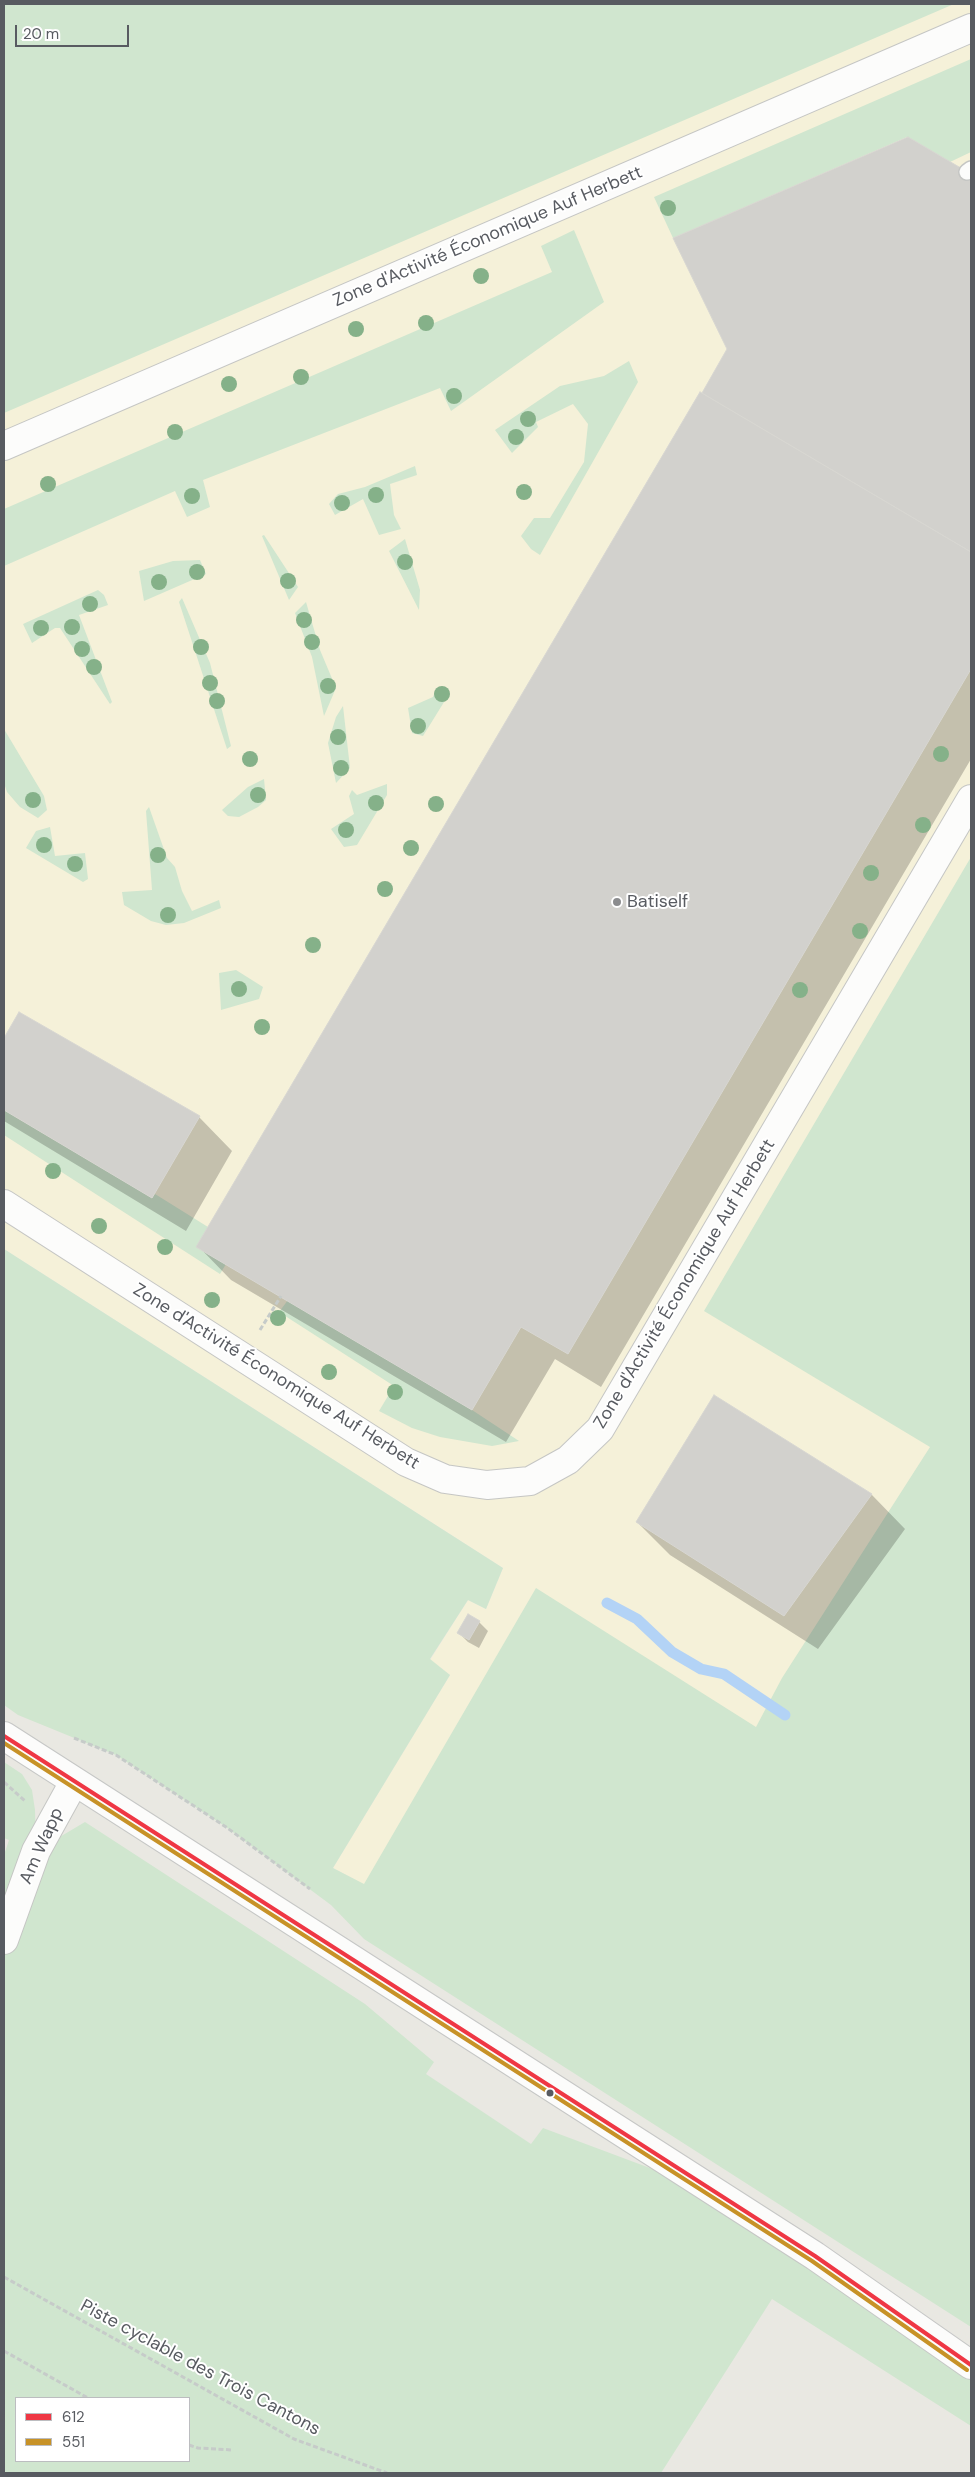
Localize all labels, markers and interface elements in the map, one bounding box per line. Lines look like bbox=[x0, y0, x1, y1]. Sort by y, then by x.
scale bar bbox=[18, 15, 131, 47]
text: 20 m bbox=[23, 24, 59, 44]
street label: Zone d'Activité Économique Auf Herbett bbox=[330, 162, 646, 312]
place label: Batiself bbox=[627, 891, 688, 913]
marker: Batiself bbox=[611, 896, 623, 908]
street label: Zone d'Activité Économique Auf Herbett bbox=[590, 1135, 780, 1433]
street label: Zone d'Activité Économique Auf Herbett bbox=[129, 1279, 423, 1475]
street label: Am Wapp bbox=[16, 1804, 68, 1888]
unlabelled marker bbox=[545, 2088, 555, 2098]
street label: Piste cyclable des Trois Cantons bbox=[76, 2295, 324, 2441]
legend bbox=[15, 2397, 190, 2462]
text: 612 bbox=[62, 2407, 85, 2427]
text: 551 bbox=[62, 2432, 85, 2452]

